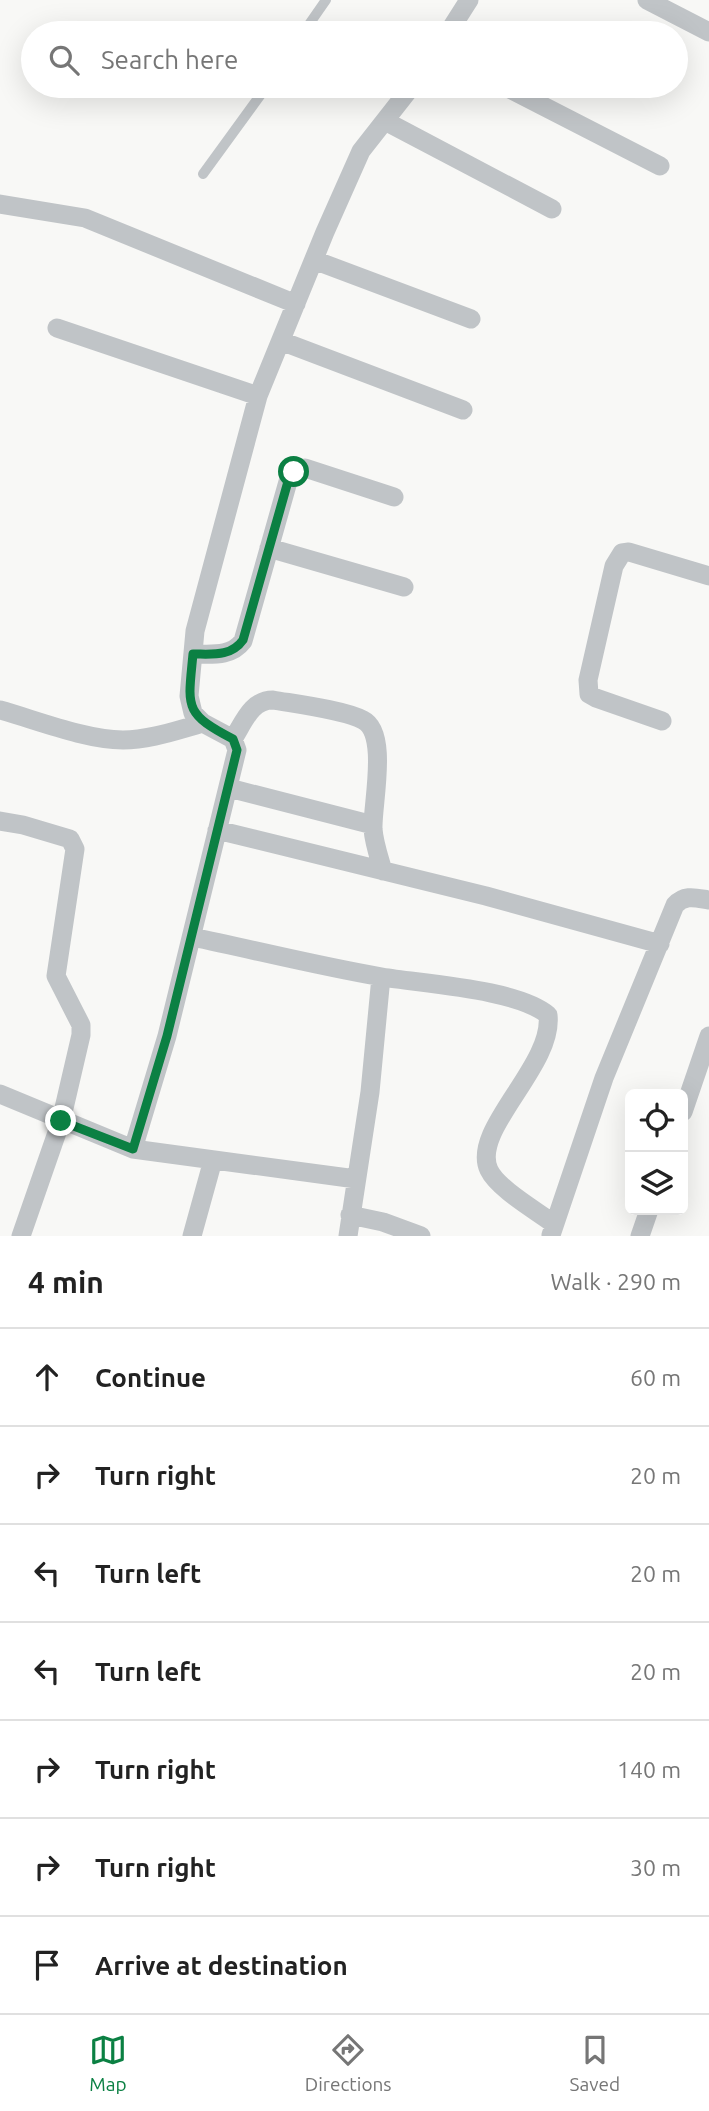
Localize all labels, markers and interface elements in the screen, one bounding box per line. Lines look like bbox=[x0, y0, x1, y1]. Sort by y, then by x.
search box bbox=[21, 21, 688, 98]
icon: search bbox=[45, 41, 83, 79]
text: Search here bbox=[101, 45, 238, 74]
route start bbox=[278, 456, 309, 487]
map controls bbox=[625, 1089, 688, 1215]
button: locate bbox=[625, 1089, 688, 1152]
route end bbox=[45, 1105, 76, 1136]
button: layers bbox=[625, 1152, 688, 1215]
text: 4 min bbox=[28, 1265, 104, 1299]
text: Walk · 290 m bbox=[550, 1269, 681, 1294]
icon: ahead bbox=[28, 1358, 66, 1396]
text: Continue bbox=[95, 1363, 206, 1392]
text: 60 m bbox=[630, 1365, 681, 1390]
icon: right bbox=[28, 1456, 66, 1494]
text: Turn right bbox=[95, 1461, 216, 1490]
text: 20 m bbox=[630, 1463, 681, 1488]
icon: left bbox=[28, 1554, 66, 1592]
text: Turn left bbox=[95, 1559, 201, 1588]
text: 20 m bbox=[630, 1561, 681, 1586]
icon: left bbox=[28, 1652, 66, 1690]
text: Turn left bbox=[95, 1657, 201, 1686]
text: 20 m bbox=[630, 1659, 681, 1684]
icon: right bbox=[28, 1750, 66, 1788]
text: Turn right bbox=[95, 1755, 216, 1784]
text: 140 m bbox=[617, 1757, 681, 1782]
icon: right bbox=[28, 1848, 66, 1886]
text: Turn right bbox=[95, 1853, 216, 1882]
text: 30 m bbox=[630, 1855, 681, 1880]
icon: arrive bbox=[28, 1946, 66, 1984]
text: Arrive at destination bbox=[95, 1951, 348, 1980]
tab: Map bbox=[89, 2031, 127, 2095]
tab: Directions bbox=[305, 2031, 392, 2095]
tab: Saved bbox=[569, 2031, 620, 2095]

